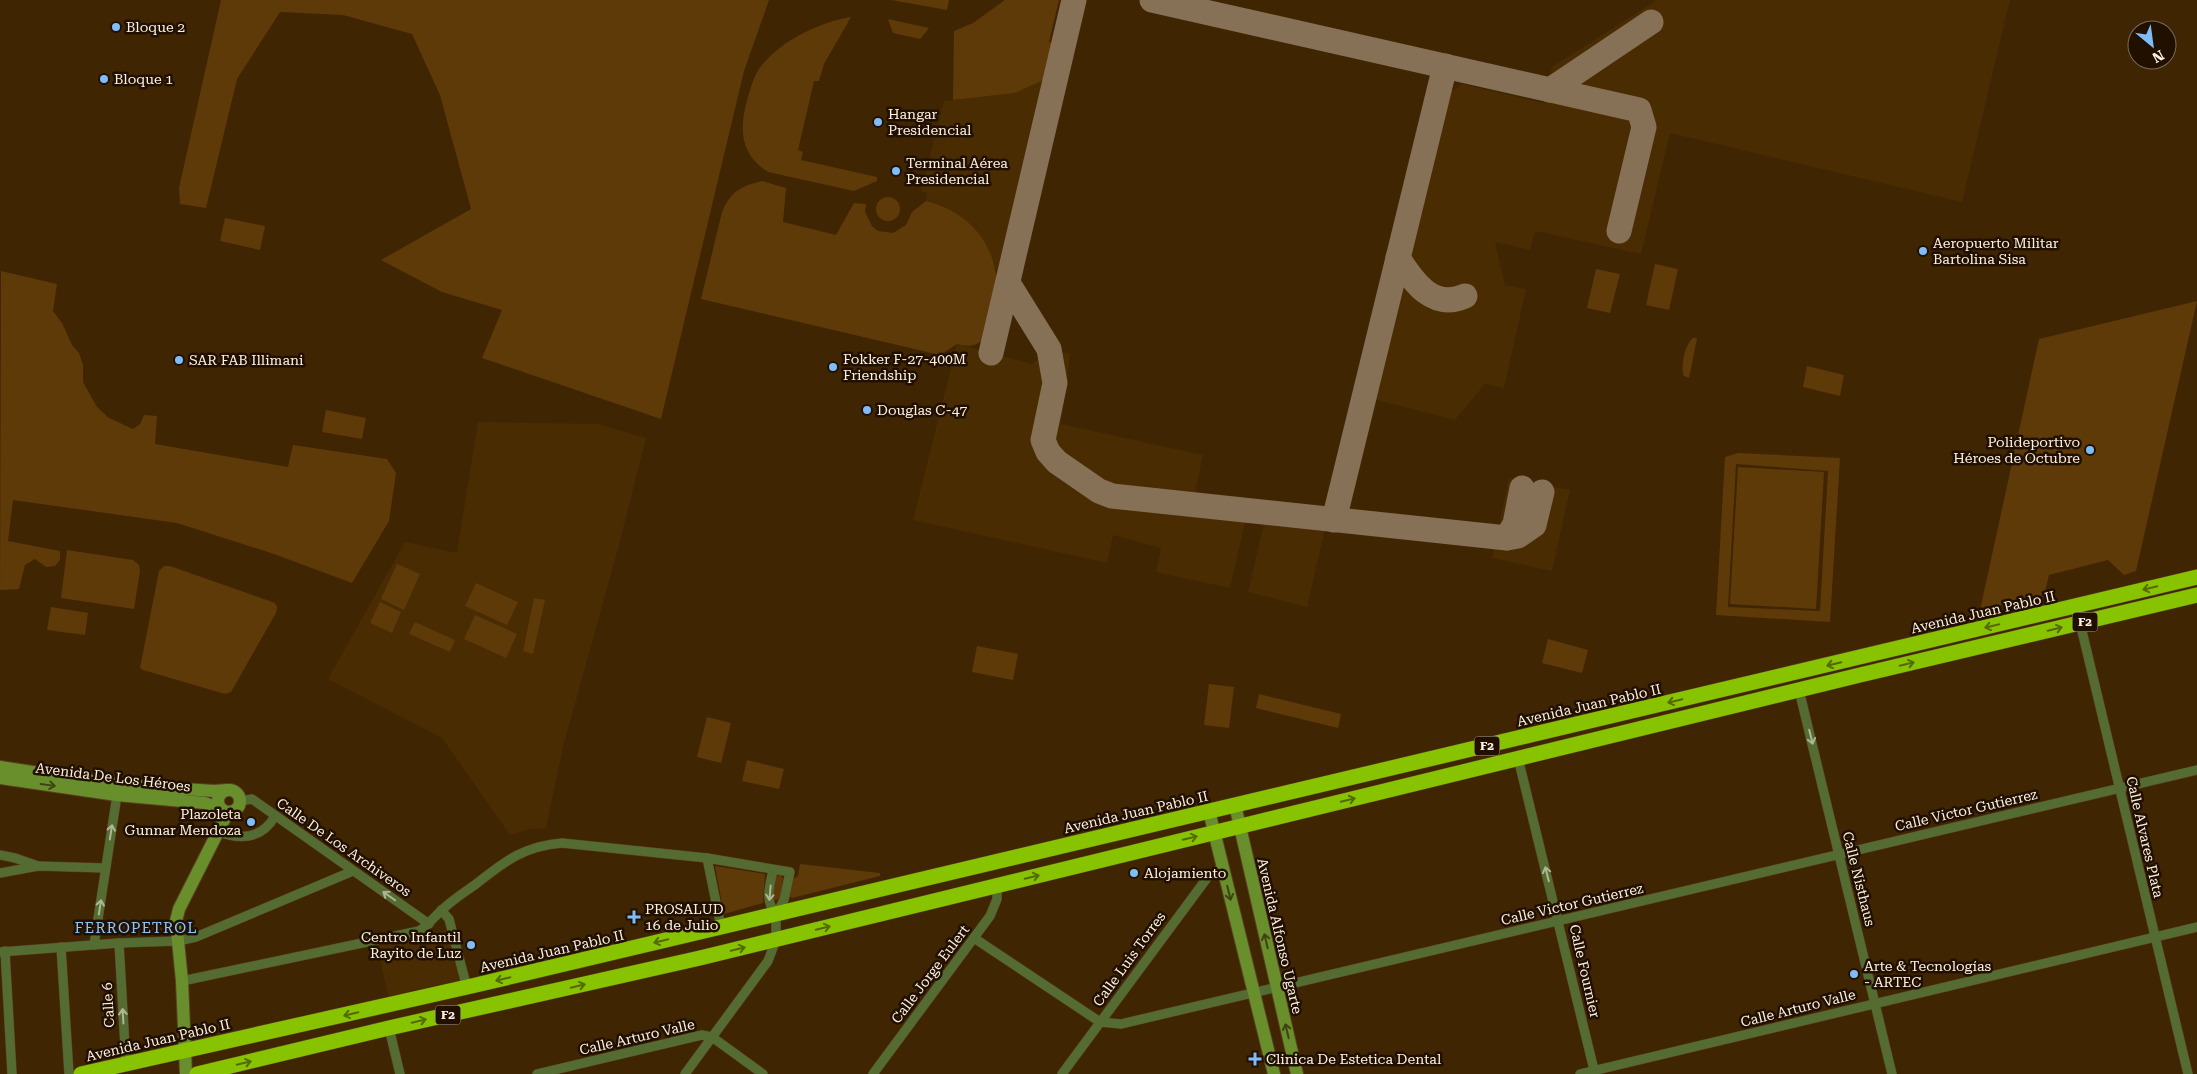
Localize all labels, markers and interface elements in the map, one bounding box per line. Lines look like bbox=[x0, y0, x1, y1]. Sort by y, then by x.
place label: Bloque 2 bbox=[126, 19, 185, 35]
north arrow bbox=[2127, 20, 2177, 70]
marker: Bloque 2 bbox=[110, 21, 122, 33]
text: N bbox=[2150, 47, 2167, 66]
place label: Bloque 1 bbox=[114, 71, 173, 87]
marker: Bloque 1 bbox=[98, 73, 110, 85]
place label: Hangar Presidencial bbox=[888, 106, 972, 138]
marker: Hangar Presidencial bbox=[872, 116, 884, 128]
place label: Terminal Aérea Presidencial bbox=[906, 155, 1008, 187]
marker: Terminal Aérea Presidencial bbox=[890, 165, 902, 177]
place label: Aeropuerto Militar Bartolina Sisa bbox=[1933, 235, 2059, 267]
marker: Aeropuerto Militar Bartolina Sisa bbox=[1917, 245, 1929, 257]
place label: Fokker F-27-400M Friendship bbox=[843, 351, 966, 383]
place label: SAR FAB Illimani bbox=[189, 352, 304, 368]
marker: SAR FAB Illimani bbox=[173, 354, 185, 366]
marker: Fokker F-27-400M Friendship bbox=[827, 361, 839, 373]
place label: Douglas C-47 bbox=[877, 402, 967, 418]
marker: Douglas C-47 bbox=[861, 404, 873, 416]
place label: Polideportivo Héroes de Octubre bbox=[1953, 434, 2080, 466]
marker: Polideportivo Héroes de Octubre bbox=[2084, 444, 2096, 456]
one-way arrow bbox=[2142, 584, 2158, 593]
street label: Avenida Juan Pablo II bbox=[1909, 588, 2057, 636]
road number: F2 bbox=[2072, 612, 2098, 632]
one-way arrow bbox=[1984, 622, 2000, 631]
one-way arrow bbox=[2047, 624, 2063, 633]
one-way arrow bbox=[1899, 659, 1915, 668]
one-way arrow bbox=[1826, 660, 1842, 669]
street label: Avenida Juan Pablo II bbox=[1515, 681, 1663, 729]
one-way arrow bbox=[1668, 697, 1684, 706]
one-way arrow bbox=[1807, 729, 1816, 745]
road number: F2 bbox=[1474, 736, 1500, 756]
street label: Avenida De Los Héroes bbox=[35, 760, 192, 794]
street label: Calle Alvares Plata bbox=[2123, 775, 2167, 900]
one-way arrow bbox=[40, 781, 56, 791]
street label: Calle Victor Gutierrez bbox=[1893, 786, 2039, 834]
street label: Avenida Juan Pablo II bbox=[1062, 788, 1210, 836]
street label: Calle De Los Archiveros bbox=[274, 794, 415, 900]
one-way arrow bbox=[1339, 795, 1355, 804]
place label: Plazoleta Gunnar Mendoza bbox=[124, 806, 241, 838]
marker: Plazoleta Gunnar Mendoza bbox=[245, 816, 257, 828]
one-way arrow bbox=[106, 824, 116, 840]
street label: Calle Nisthaus bbox=[1839, 830, 1879, 928]
one-way arrow bbox=[1181, 833, 1197, 842]
street label: Avenida Alfonso Ugarte bbox=[1254, 857, 1306, 1016]
place label: Alojamiento bbox=[1144, 865, 1226, 881]
marker: Alojamiento bbox=[1128, 867, 1140, 879]
one-way arrow bbox=[1542, 867, 1551, 883]
one-way arrow bbox=[1024, 872, 1040, 881]
street label: Calle Victor Gutierrez bbox=[1499, 880, 1645, 928]
one-way arrow bbox=[1225, 884, 1234, 900]
one-way arrow bbox=[765, 885, 774, 901]
one-way arrow bbox=[383, 891, 397, 901]
one-way arrow bbox=[95, 899, 105, 915]
place label: PROSALUD 16 de Julio bbox=[645, 901, 724, 933]
street label: Calle Luis Torres bbox=[1089, 909, 1169, 1009]
marker: PROSALUD 16 de Julio bbox=[627, 910, 641, 924]
district label: FERROPETROL bbox=[75, 919, 197, 937]
street label: Calle Jorge Eulert bbox=[888, 922, 972, 1026]
one-way arrow bbox=[815, 923, 831, 932]
street label: Calle Fournier bbox=[1566, 923, 1604, 1019]
street label: Avenida Juan Pablo II bbox=[478, 927, 626, 975]
place label: Centro Infantil Rayito de Luz bbox=[361, 929, 462, 961]
one-way arrow bbox=[1261, 933, 1270, 949]
one-way arrow bbox=[653, 937, 669, 946]
marker: Centro Infantil Rayito de Luz bbox=[465, 939, 477, 951]
one-way arrow bbox=[729, 944, 745, 953]
place label: Arte & Tecnologías - ARTEC bbox=[1864, 958, 1992, 990]
marker: Arte & Tecnologías - ARTEC bbox=[1848, 968, 1860, 980]
one-way arrow bbox=[495, 975, 511, 984]
one-way arrow bbox=[570, 981, 586, 990]
street label: Calle 6 bbox=[99, 982, 117, 1028]
street label: Calle Arturo Valle bbox=[1739, 986, 1857, 1030]
road number: F2 bbox=[436, 1006, 460, 1024]
one-way arrow bbox=[118, 1008, 127, 1024]
one-way arrow bbox=[343, 1010, 359, 1019]
street label: Avenida Juan Pablo II bbox=[84, 1016, 232, 1064]
one-way arrow bbox=[411, 1016, 427, 1025]
street label: Calle Arturo Valle bbox=[578, 1016, 696, 1058]
one-way arrow bbox=[1282, 1024, 1291, 1040]
place label: Clinica De Estetica Dental bbox=[1266, 1051, 1442, 1067]
marker: Clinica De Estetica Dental bbox=[1248, 1052, 1262, 1066]
one-way arrow bbox=[236, 1058, 252, 1067]

